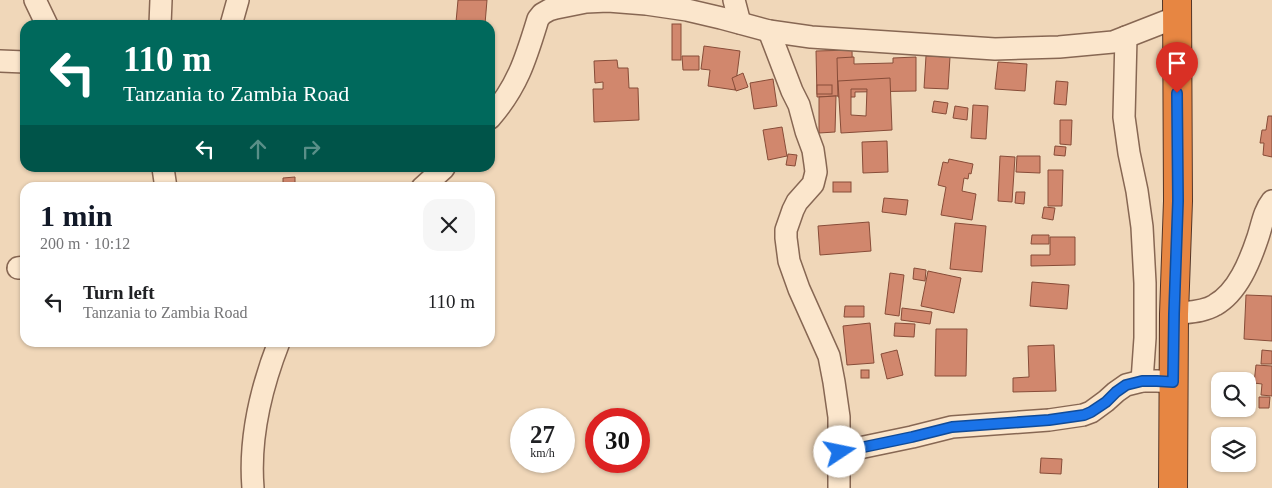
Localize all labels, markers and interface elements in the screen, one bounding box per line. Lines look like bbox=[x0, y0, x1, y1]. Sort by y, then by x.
icon: left bbox=[40, 40, 105, 105]
text: 110 m bbox=[123, 40, 211, 79]
pin bbox=[1156, 42, 1198, 93]
icon: arrive bbox=[1163, 49, 1191, 77]
text: Tanzania to Zambia Road bbox=[123, 81, 349, 106]
icon: left bbox=[191, 135, 219, 163]
icon: ahead bbox=[244, 135, 272, 163]
icon: right bbox=[297, 135, 325, 163]
text: 1 min bbox=[40, 199, 113, 232]
button: close bbox=[423, 199, 475, 251]
text: 200 m · 10:12 bbox=[40, 235, 130, 252]
text: Turn left bbox=[83, 282, 155, 303]
icon: left bbox=[40, 288, 68, 316]
text: 110 m bbox=[428, 291, 475, 312]
text: Tanzania to Zambia Road bbox=[83, 304, 248, 321]
map controls bbox=[1211, 372, 1256, 472]
button: search bbox=[1211, 372, 1256, 417]
speed limit sign: 30 bbox=[585, 408, 650, 473]
text: 27 bbox=[530, 421, 555, 448]
position arrow bbox=[813, 425, 865, 477]
button: layers bbox=[1211, 427, 1256, 472]
text: km/h bbox=[530, 446, 555, 460]

